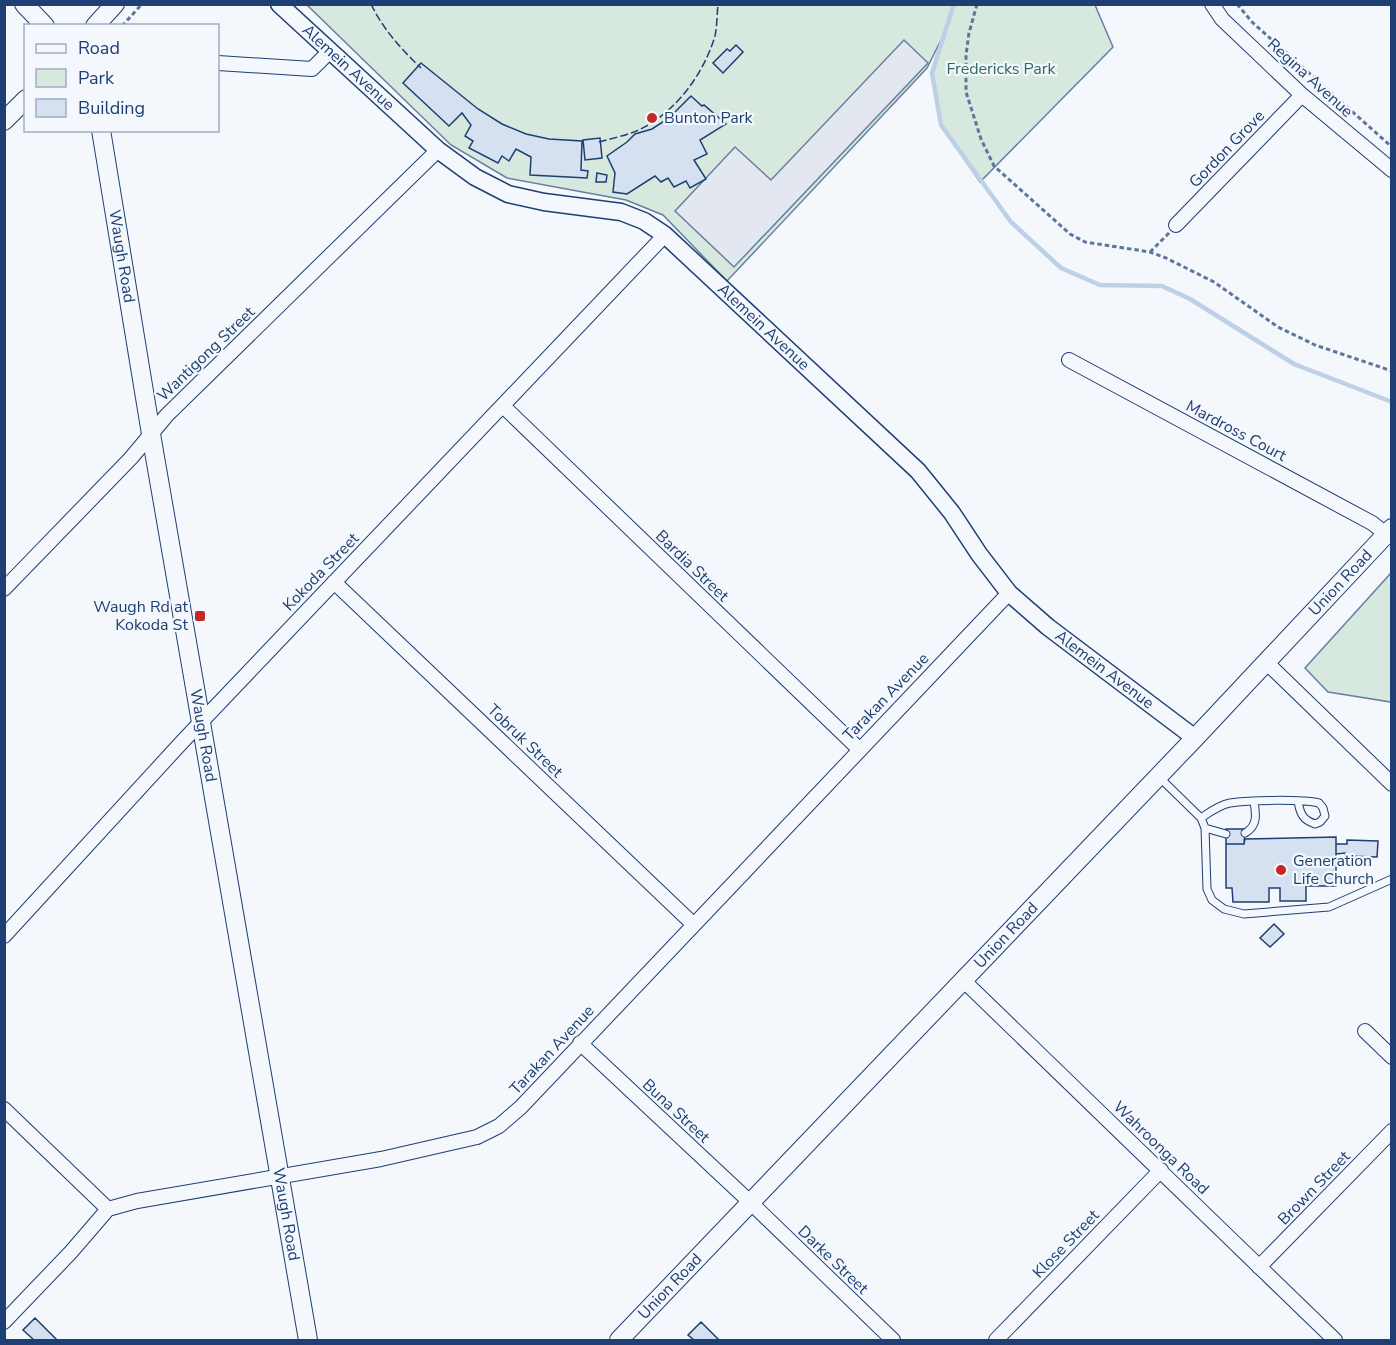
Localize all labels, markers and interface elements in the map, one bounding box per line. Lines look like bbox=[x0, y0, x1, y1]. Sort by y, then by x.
street label: Alemein Avenue bbox=[297, 19, 399, 116]
legend bbox=[24, 24, 219, 132]
street label: Regina Avenue bbox=[1262, 34, 1358, 122]
text: Road bbox=[78, 36, 120, 60]
park label: Fredericks Park bbox=[946, 58, 1057, 80]
text: Park bbox=[78, 66, 115, 90]
text: Building bbox=[78, 96, 145, 120]
street label: Gordon Grove bbox=[1184, 105, 1270, 193]
place label: Bunton Park bbox=[664, 107, 753, 129]
marker: Bunton Park bbox=[645, 111, 659, 125]
street label: Waugh Road bbox=[103, 208, 140, 304]
street label: Alemein Avenue bbox=[713, 278, 814, 375]
street label: Wantigong Street bbox=[152, 301, 260, 406]
street label: Mardross Court bbox=[1182, 395, 1291, 467]
street label: Bardia Street bbox=[650, 525, 734, 607]
street label: Kokoda Street bbox=[278, 528, 364, 616]
street label: Union Road bbox=[1304, 545, 1377, 621]
place label: Waugh Rd at Kokoda St bbox=[93, 596, 188, 636]
marker: Waugh Rd at Kokoda St bbox=[193, 609, 207, 623]
street label: Alemein Avenue bbox=[1051, 625, 1158, 714]
street label: Tarakan Avenue bbox=[838, 648, 934, 746]
street label: Waugh Road bbox=[184, 687, 222, 784]
street label: Tobruk Street bbox=[482, 699, 568, 783]
place label: Generation Life Church bbox=[1293, 850, 1374, 890]
marker: Generation Life Church bbox=[1274, 863, 1288, 877]
street label: Union Road bbox=[969, 897, 1043, 973]
street label: Tarakan Avenue bbox=[505, 1000, 599, 1100]
street label: Buna Street bbox=[637, 1074, 715, 1148]
street label: Wahroonga Road bbox=[1108, 1096, 1214, 1200]
street label: Brown Street bbox=[1273, 1146, 1355, 1230]
street label: Waugh Road bbox=[267, 1166, 305, 1262]
street label: Klose Street bbox=[1028, 1205, 1105, 1283]
street label: Darke Street bbox=[793, 1221, 873, 1300]
street label: Union Road bbox=[633, 1249, 707, 1324]

